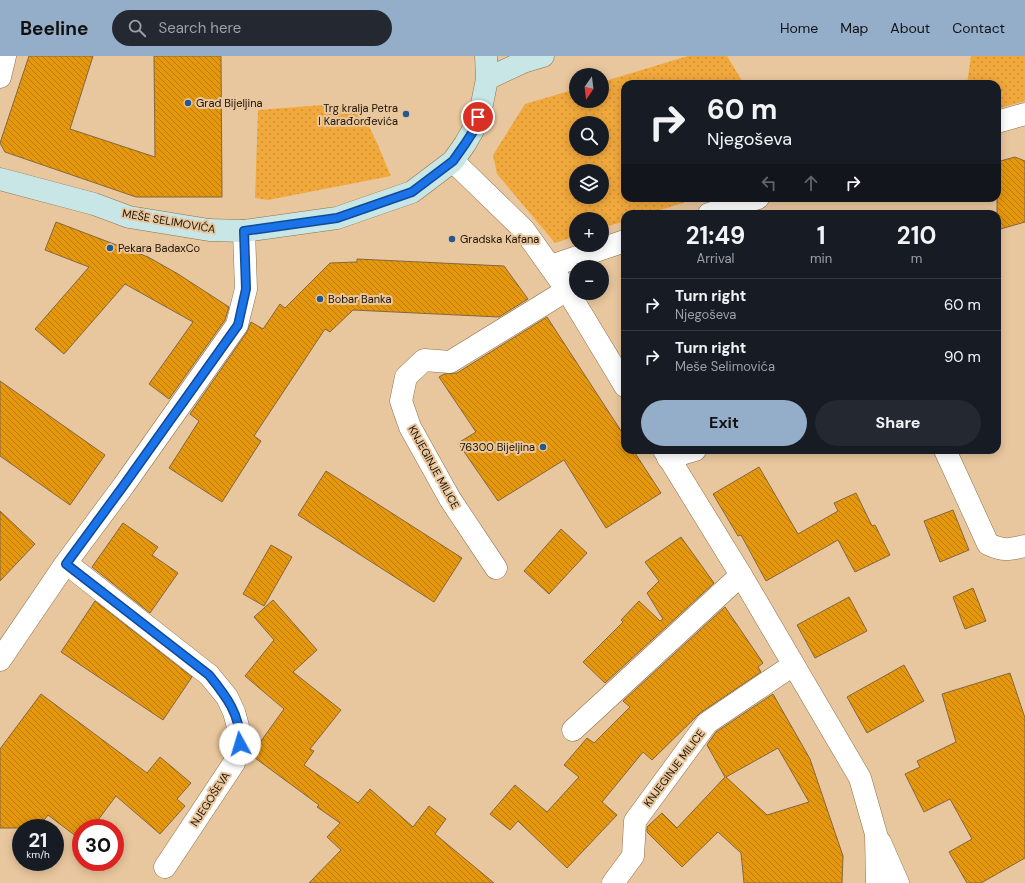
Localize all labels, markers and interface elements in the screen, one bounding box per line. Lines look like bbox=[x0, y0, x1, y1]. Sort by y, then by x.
search box bbox=[112, 10, 392, 46]
text: Beeline bbox=[20, 16, 88, 41]
icon: search bbox=[126, 17, 148, 39]
text: Search here bbox=[158, 18, 241, 38]
text: Home bbox=[780, 19, 818, 37]
text: Map bbox=[840, 19, 868, 37]
text: About bbox=[890, 19, 930, 37]
text: Contact bbox=[952, 19, 1005, 37]
north arrow bbox=[569, 68, 609, 108]
map controls bbox=[569, 68, 609, 300]
text: 60 m bbox=[707, 91, 777, 128]
place label: Grad Bijeljina bbox=[196, 96, 262, 110]
icon: right bbox=[641, 96, 693, 148]
marker: Grad Bijeljina bbox=[183, 98, 193, 108]
pin bbox=[461, 100, 495, 134]
place label: Trg kralja Petra I Karađorđevića bbox=[318, 101, 398, 128]
icon: arrive bbox=[467, 106, 489, 128]
marker: Trg kralja Petra I Karađorđevića bbox=[401, 109, 411, 119]
button: search bbox=[569, 116, 609, 156]
text: Njegoševa bbox=[707, 127, 792, 151]
button: layers bbox=[569, 164, 609, 204]
icon: left bbox=[758, 172, 780, 194]
icon: ahead bbox=[800, 172, 822, 194]
icon: right bbox=[842, 172, 864, 194]
street label: MEŠE SELIMOVIĆA bbox=[121, 206, 217, 236]
button: + bbox=[569, 212, 609, 252]
text: 21:49 bbox=[686, 220, 745, 251]
text: 1 bbox=[817, 220, 825, 251]
text: 210 bbox=[897, 220, 936, 251]
place label: Gradska Kafana bbox=[460, 232, 539, 246]
marker: Gradska Kafana bbox=[447, 234, 457, 244]
place label: Pekara BadaxCo bbox=[118, 241, 200, 255]
marker: Pekara BadaxCo bbox=[105, 243, 115, 253]
text: Arrival bbox=[697, 250, 734, 267]
text: min bbox=[810, 250, 832, 267]
text: m bbox=[911, 250, 922, 267]
button: − bbox=[569, 260, 609, 300]
text: Turn right bbox=[675, 286, 746, 306]
place label: Bobar Banka bbox=[328, 292, 391, 306]
marker: Bobar Banka bbox=[315, 294, 325, 304]
icon: right bbox=[641, 294, 663, 316]
text: 60 m bbox=[944, 295, 981, 315]
text: Njegoševa bbox=[675, 306, 736, 323]
text: Turn right bbox=[675, 338, 746, 358]
icon: right bbox=[641, 346, 663, 368]
text: 90 m bbox=[944, 347, 981, 367]
text: Meše Selimovića bbox=[675, 358, 775, 375]
button: Exit bbox=[641, 400, 807, 446]
button: Share bbox=[815, 400, 981, 446]
street label: KNJEGINJE MILICE bbox=[405, 423, 463, 511]
place label: 76300 Bijeljina bbox=[460, 440, 535, 454]
marker: 76300 Bijeljina bbox=[538, 442, 548, 452]
position arrow bbox=[219, 723, 261, 765]
street label: KNJEGINJE MILICE bbox=[640, 727, 708, 809]
street label: NJEGOŠEVA bbox=[187, 769, 233, 829]
speed limit sign: 30 bbox=[72, 819, 124, 871]
text: 21 bbox=[29, 827, 47, 853]
text: km/h bbox=[26, 848, 50, 861]

